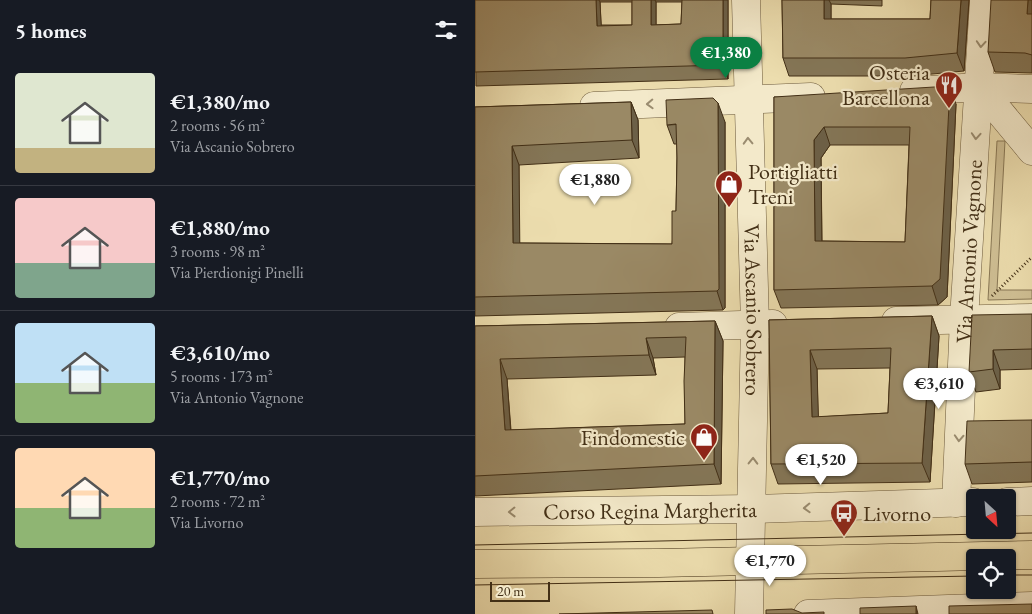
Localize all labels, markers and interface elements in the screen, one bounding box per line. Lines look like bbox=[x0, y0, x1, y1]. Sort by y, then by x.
icon: filters bbox=[432, 16, 460, 44]
text: 5 homes bbox=[15, 17, 87, 44]
pin: €1,380 bbox=[685, 36, 767, 79]
one-way arrow bbox=[976, 40, 987, 48]
text: €1,380 bbox=[701, 42, 751, 63]
place label: Osteria Barcellona bbox=[842, 58, 930, 112]
restaurant icon: Osteria Barcellona bbox=[934, 70, 964, 109]
text: €1,380/mo bbox=[170, 88, 270, 115]
icon: home bbox=[55, 93, 115, 153]
one-way arrow bbox=[646, 98, 654, 109]
text: 2 rooms · 56 m² bbox=[170, 115, 265, 136]
one-way arrow bbox=[970, 132, 981, 140]
text: Via Ascanio Sobrero bbox=[170, 136, 295, 157]
one-way arrow bbox=[743, 136, 754, 144]
place label: Portigliatti Treni bbox=[748, 157, 838, 211]
street label: Via Antonio Vagnone bbox=[948, 158, 988, 344]
pin: €1,880 bbox=[554, 164, 636, 206]
text: €1,880 bbox=[570, 169, 620, 190]
shop icon: Portigliatti Treni bbox=[714, 169, 744, 208]
text: €1,880/mo bbox=[170, 214, 270, 241]
icon: home bbox=[55, 218, 115, 278]
street label: Via Ascanio Sobrero bbox=[738, 224, 770, 396]
text: 3 rooms · 98 m² bbox=[170, 241, 265, 262]
text: Via Pierdionigi Pinelli bbox=[170, 262, 304, 283]
text: €3,610/mo bbox=[170, 339, 270, 366]
icon: home bbox=[55, 343, 115, 403]
text: 5 rooms · 173 m² bbox=[170, 366, 273, 387]
pin: €3,610 bbox=[898, 368, 980, 410]
text: €3,610 bbox=[914, 373, 964, 394]
text: Via Antonio Vagnone bbox=[170, 387, 303, 408]
shop icon: Findomestic bbox=[689, 422, 719, 461]
place label: Findomestic bbox=[581, 423, 685, 452]
one-way arrow bbox=[954, 434, 965, 442]
pin: €1,520 bbox=[780, 444, 862, 486]
text: €1,520 bbox=[796, 449, 846, 470]
one-way arrow bbox=[748, 456, 758, 464]
text: €1,770/mo bbox=[170, 464, 270, 491]
icon: home bbox=[55, 468, 115, 528]
north arrow bbox=[966, 489, 1016, 539]
map controls bbox=[966, 489, 1016, 599]
text: 2 rooms · 72 m² bbox=[170, 491, 265, 512]
street label: Corso Regina Margherita bbox=[543, 494, 757, 526]
bus stop icon: Livorno bbox=[829, 498, 859, 537]
place label: Livorno bbox=[863, 499, 931, 528]
one-way arrow bbox=[802, 502, 810, 513]
one-way arrow bbox=[507, 507, 515, 517]
text: Via Livorno bbox=[170, 512, 243, 533]
pin: €1,770 bbox=[729, 544, 811, 587]
button: locate bbox=[966, 549, 1016, 599]
text: €1,770 bbox=[745, 550, 795, 571]
scale bar bbox=[490, 579, 550, 602]
text: 20 m bbox=[497, 582, 524, 600]

